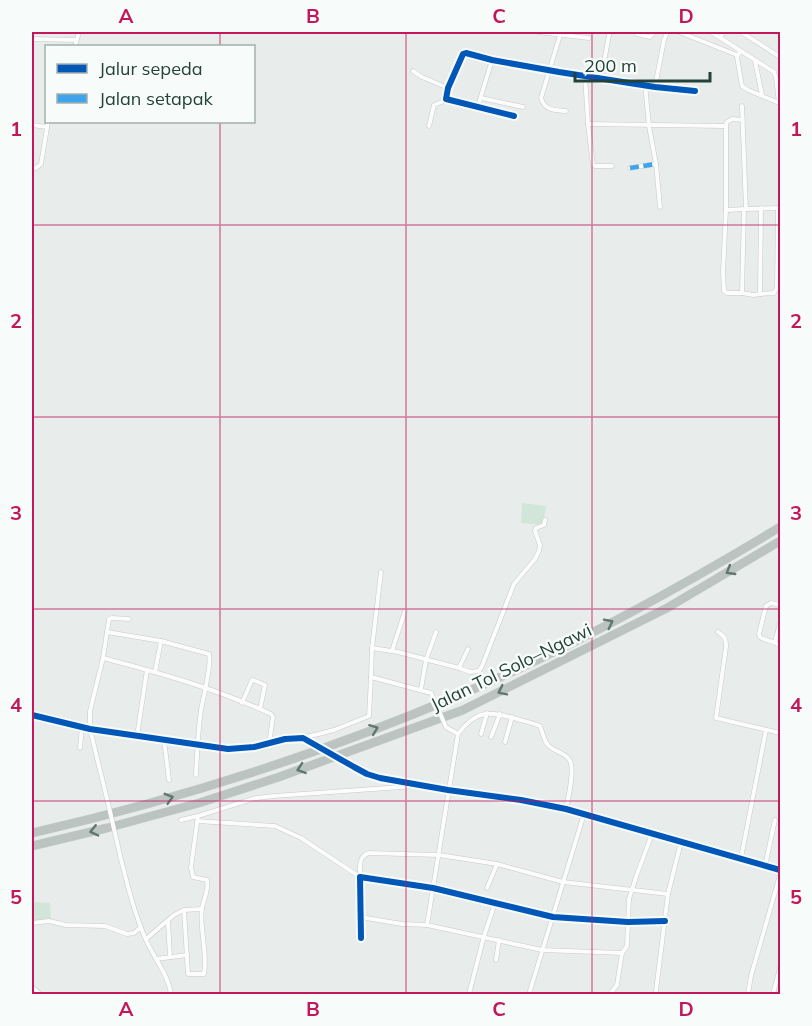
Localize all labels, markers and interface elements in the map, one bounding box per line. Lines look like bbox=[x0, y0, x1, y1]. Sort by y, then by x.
text: A bbox=[119, 3, 134, 28]
text: B bbox=[306, 3, 320, 28]
text: C bbox=[492, 3, 506, 28]
text: D bbox=[678, 3, 694, 28]
legend bbox=[45, 45, 255, 123]
scale bar bbox=[575, 45, 710, 83]
text: 200 m bbox=[584, 54, 637, 77]
text: Jalur sepeda bbox=[99, 57, 203, 80]
text: Jalan setapak bbox=[99, 87, 213, 110]
text: 1 bbox=[10, 116, 22, 141]
text: 1 bbox=[790, 116, 802, 141]
text: 2 bbox=[10, 308, 22, 333]
text: 2 bbox=[790, 308, 802, 333]
text: 3 bbox=[10, 500, 22, 525]
text: 3 bbox=[790, 500, 802, 525]
one-way arrow bbox=[726, 563, 736, 575]
street label: Jalan Tol Solo–Ngawi bbox=[427, 618, 595, 716]
one-way arrow bbox=[603, 619, 613, 630]
one-way arrow bbox=[498, 684, 509, 695]
text: 4 bbox=[10, 692, 22, 717]
text: 4 bbox=[790, 692, 802, 717]
one-way arrow bbox=[368, 724, 379, 737]
one-way arrow bbox=[296, 762, 307, 775]
one-way arrow bbox=[164, 793, 174, 805]
one-way arrow bbox=[90, 824, 100, 837]
text: 5 bbox=[10, 884, 22, 909]
text: 5 bbox=[790, 884, 802, 909]
text: A bbox=[119, 996, 134, 1021]
text: B bbox=[306, 996, 320, 1021]
text: C bbox=[492, 996, 506, 1021]
text: D bbox=[678, 996, 694, 1021]

